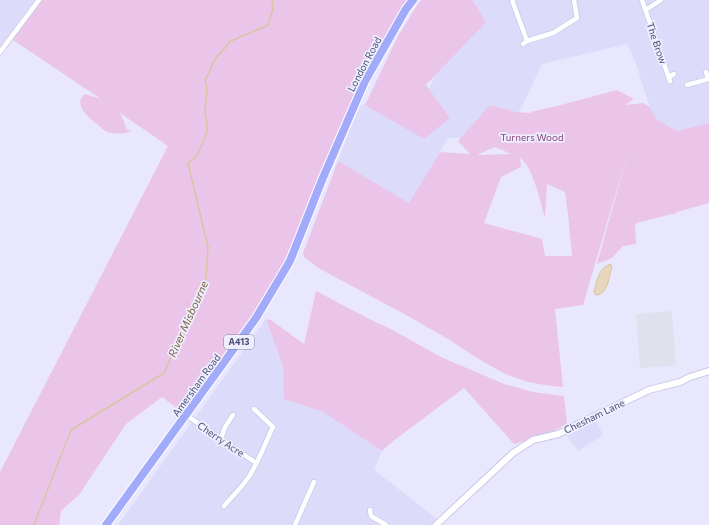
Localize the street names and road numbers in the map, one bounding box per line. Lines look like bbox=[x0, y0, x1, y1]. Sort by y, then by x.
street label: The Brow bbox=[644, 21, 670, 65]
street label: London Road bbox=[345, 34, 384, 93]
road number: A413 bbox=[224, 335, 254, 349]
street label: Amersham Road bbox=[169, 351, 223, 419]
street label: Chesham Lane bbox=[562, 396, 626, 436]
street label: Cherry Acre bbox=[195, 419, 247, 459]

